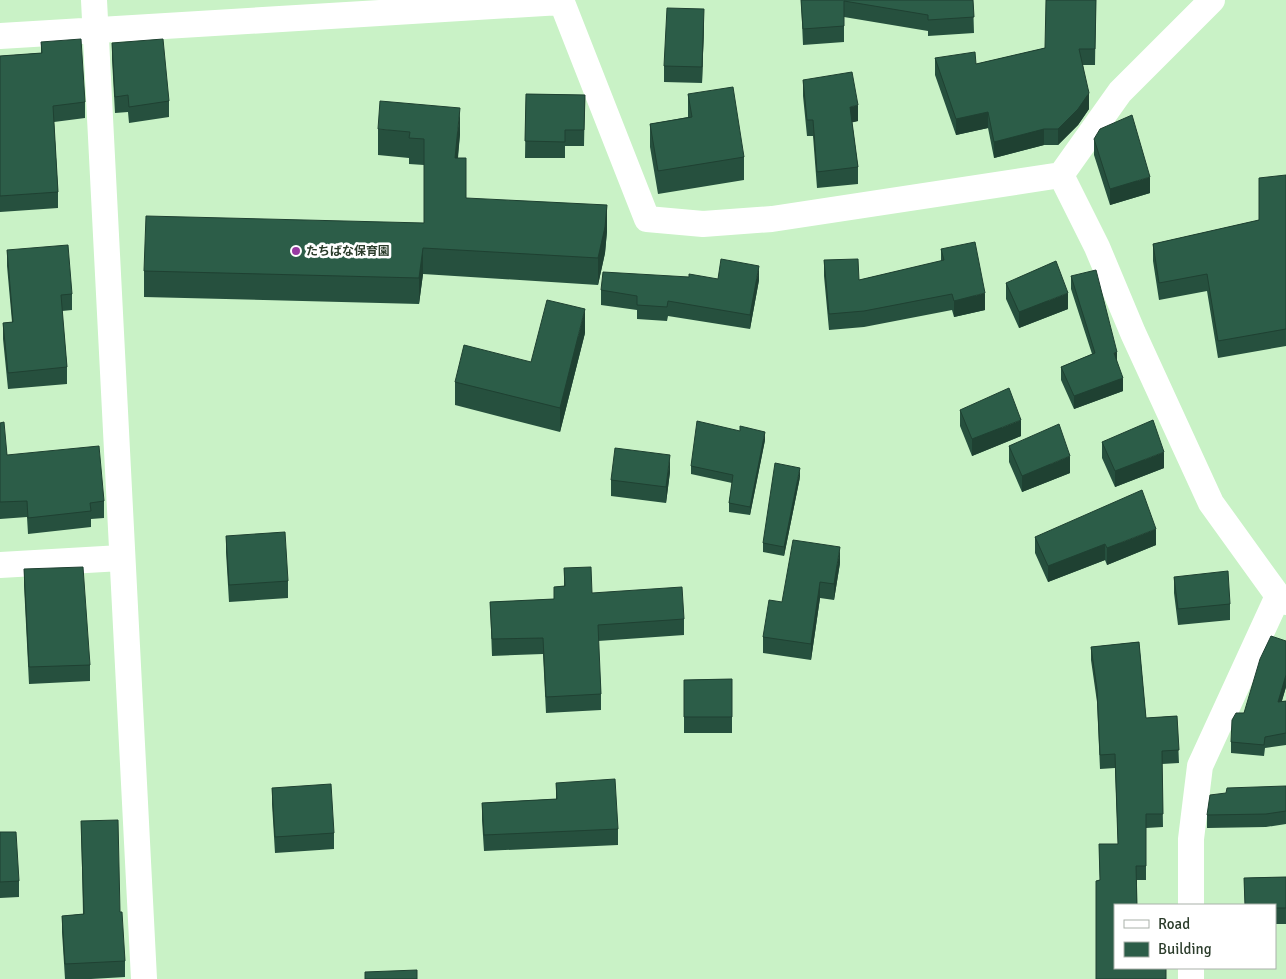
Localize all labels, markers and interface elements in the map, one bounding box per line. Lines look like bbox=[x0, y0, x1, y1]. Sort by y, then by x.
place label: たちばな保育園 bbox=[306, 244, 390, 259]
marker: たちばな保育園 bbox=[290, 245, 302, 257]
legend bbox=[1114, 904, 1276, 969]
text: Road bbox=[1158, 915, 1190, 933]
text: Building bbox=[1158, 940, 1212, 958]

